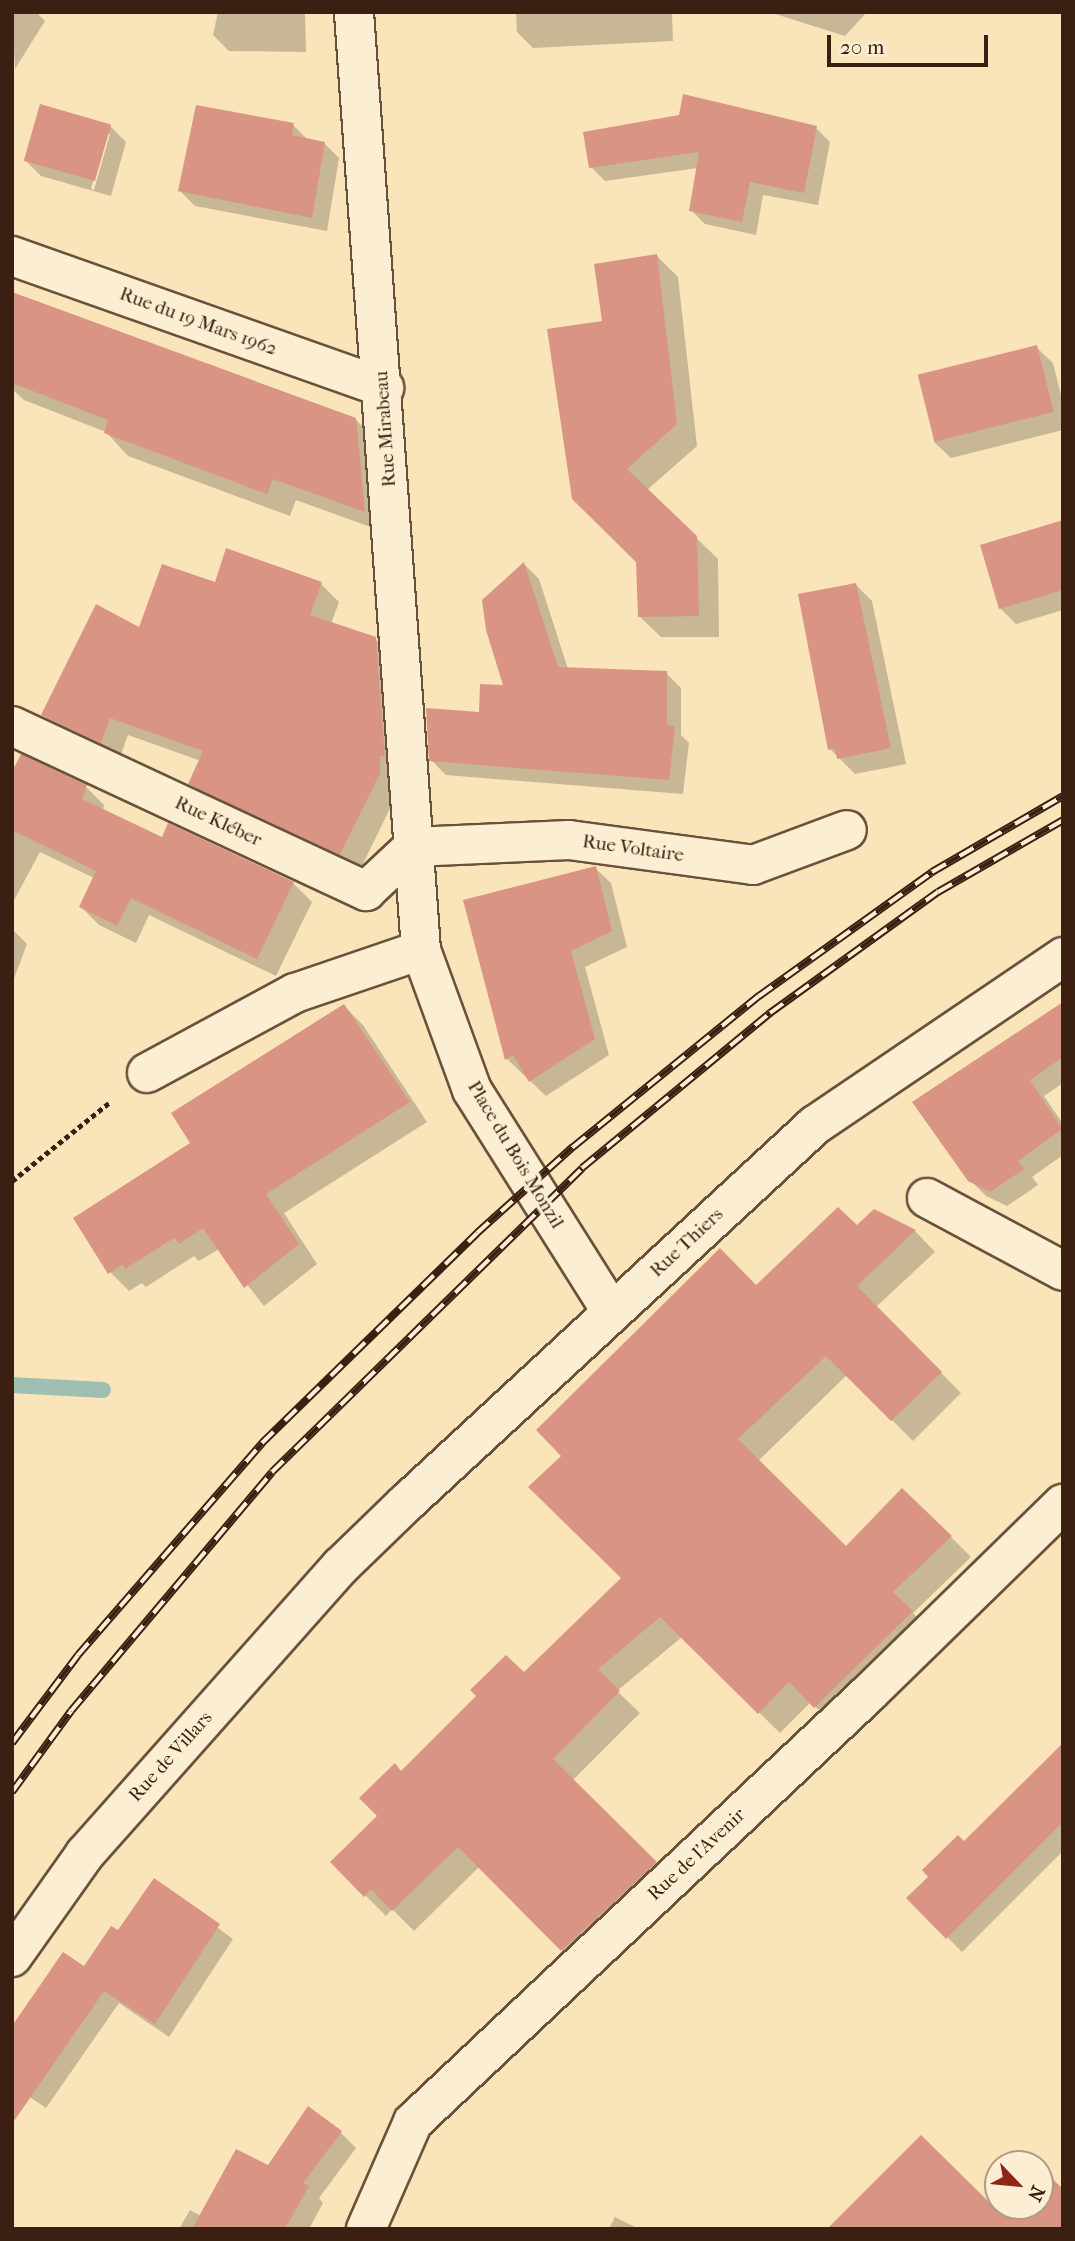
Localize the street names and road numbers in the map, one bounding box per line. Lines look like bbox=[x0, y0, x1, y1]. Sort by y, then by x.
street label: Rue du 19 Mars 1962 bbox=[116, 283, 280, 361]
street label: Rue Mirabeau bbox=[371, 370, 401, 488]
street label: Rue Kléber bbox=[171, 792, 265, 852]
street label: Rue Voltaire bbox=[581, 831, 685, 867]
street label: Place du Bois Monzil bbox=[462, 1077, 568, 1233]
street label: Rue Thiers bbox=[646, 1203, 728, 1283]
street label: Rue de Villars bbox=[124, 1707, 218, 1807]
street label: Rue de l'Avenir bbox=[643, 1804, 751, 1906]

